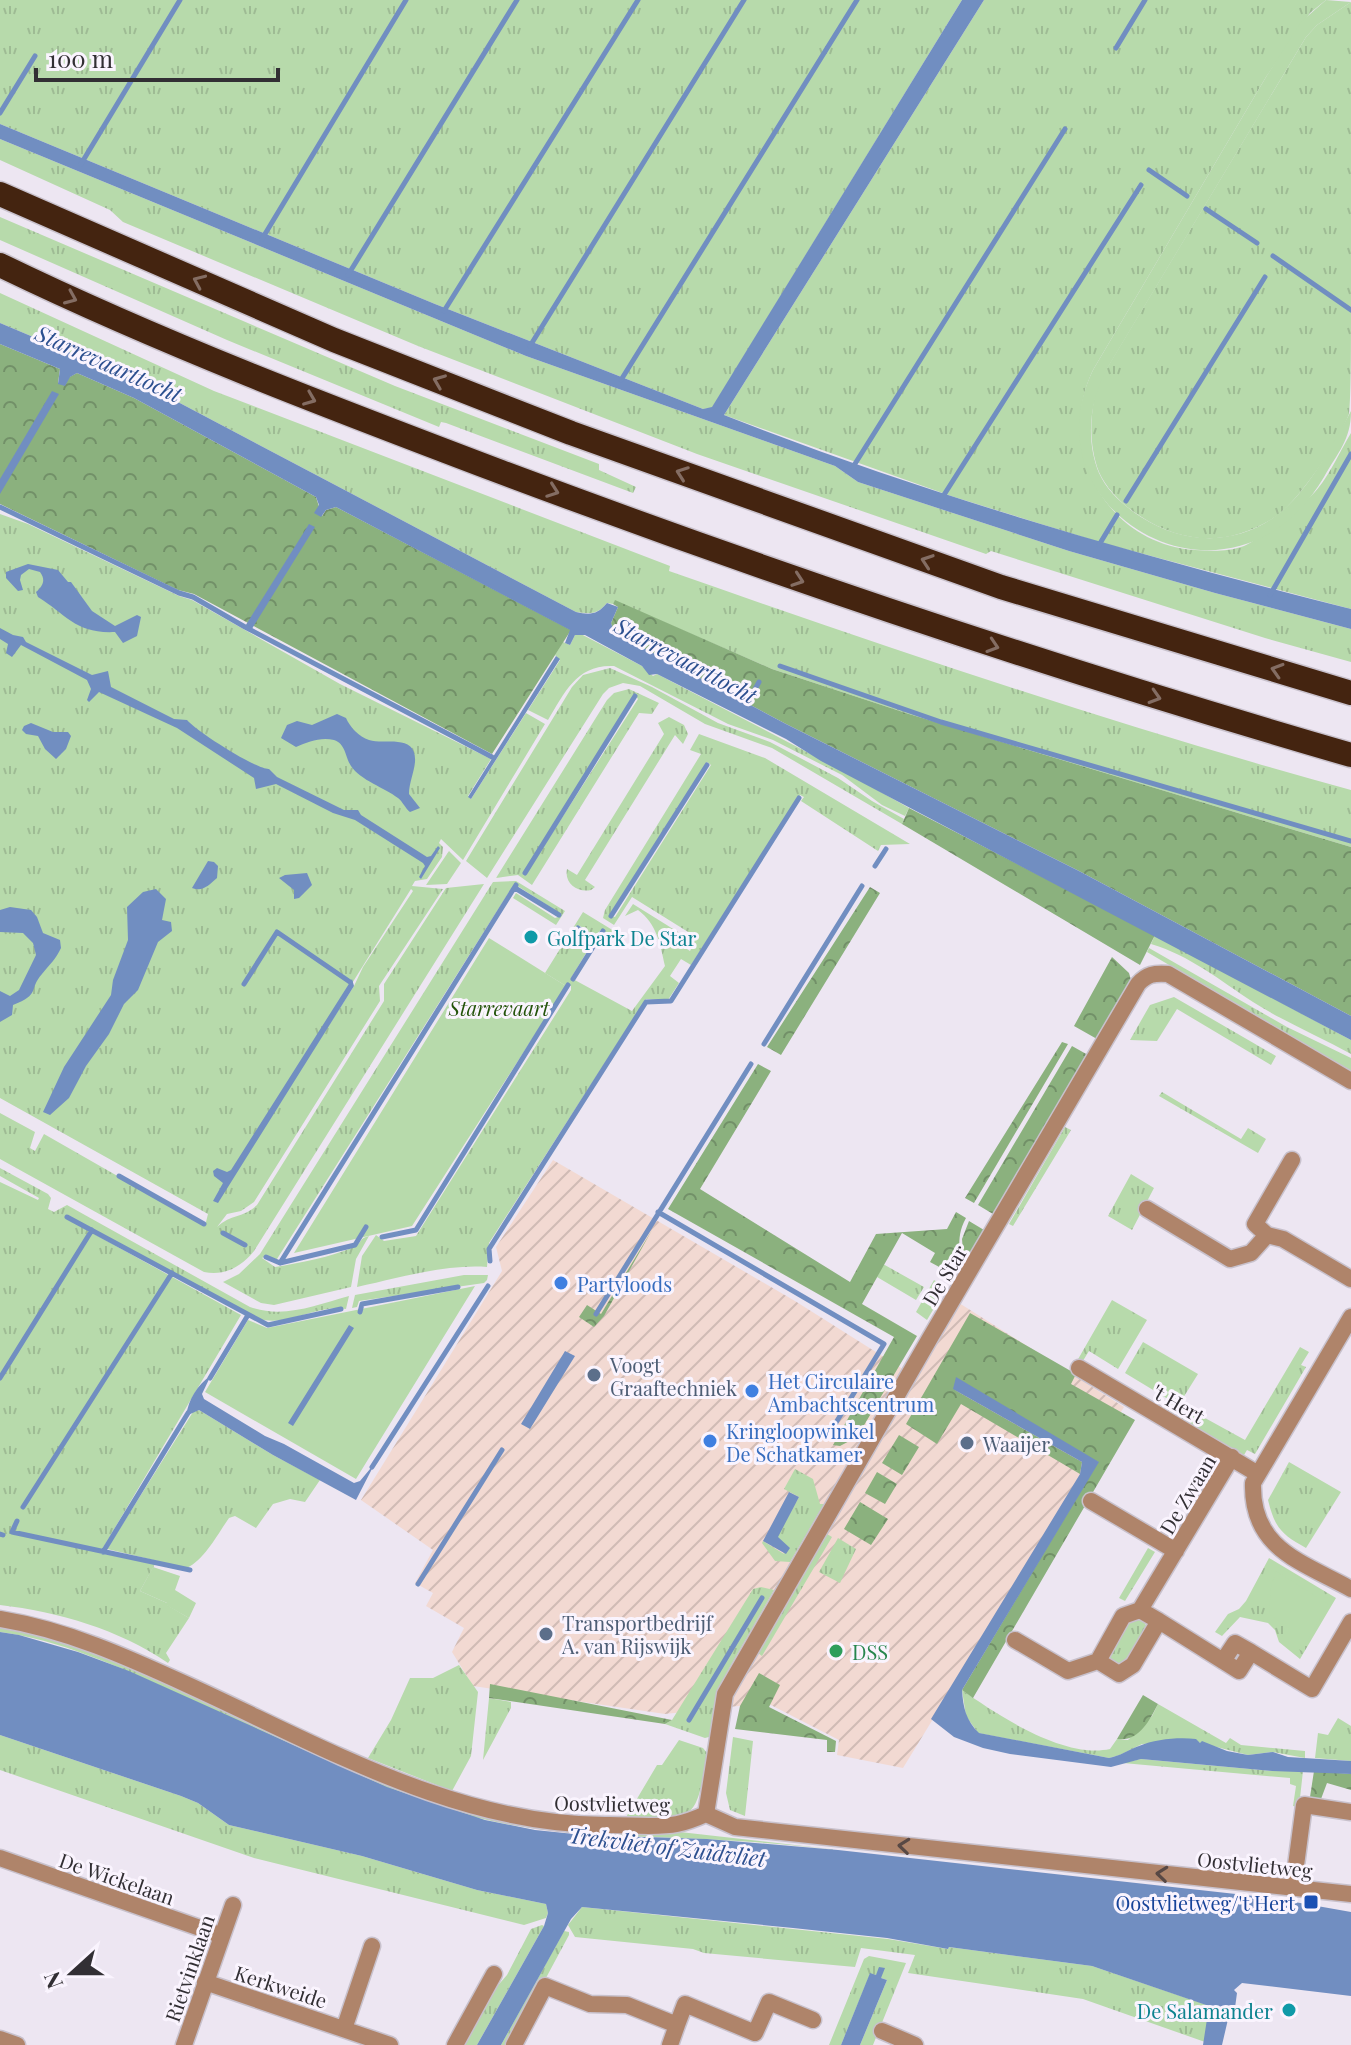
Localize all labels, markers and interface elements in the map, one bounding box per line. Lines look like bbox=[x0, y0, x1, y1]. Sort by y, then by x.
scale bar bbox=[36, 32, 278, 82]
text: 100 m bbox=[48, 42, 113, 74]
one-way arrow bbox=[193, 275, 207, 291]
one-way arrow bbox=[63, 288, 77, 304]
water label: Starrevaarttocht bbox=[30, 317, 188, 409]
one-way arrow bbox=[433, 374, 447, 391]
one-way arrow bbox=[302, 390, 316, 406]
one-way arrow bbox=[676, 467, 690, 483]
one-way arrow bbox=[545, 481, 559, 498]
one-way arrow bbox=[921, 555, 935, 571]
one-way arrow bbox=[790, 571, 804, 587]
water label: Starrevaarttocht bbox=[609, 609, 764, 711]
one-way arrow bbox=[986, 637, 999, 653]
one-way arrow bbox=[1270, 663, 1284, 679]
one-way arrow bbox=[1148, 688, 1161, 704]
place label: Golfpark De Star bbox=[547, 924, 696, 951]
marker: Golfpark De Star bbox=[522, 928, 540, 946]
park label: Starrevaart bbox=[448, 994, 550, 1021]
street label: De Star bbox=[915, 1240, 973, 1310]
place label: Partyloods bbox=[577, 1270, 672, 1297]
marker: Partyloods bbox=[552, 1274, 570, 1292]
place label: Voogt Graaftechniek bbox=[609, 1351, 737, 1401]
marker: Voogt Graaftechniek bbox=[585, 1366, 603, 1384]
place label: Het Circulaire Ambachtscentrum bbox=[767, 1367, 934, 1417]
street label: 't Hert bbox=[1148, 1377, 1211, 1429]
marker: Het Circulaire Ambachtscentrum bbox=[743, 1382, 761, 1400]
place label: Kringloopwinkel De Schatkamer bbox=[726, 1417, 875, 1467]
place label: Waaijer bbox=[982, 1430, 1050, 1457]
marker: Kringloopwinkel De Schatkamer bbox=[701, 1432, 719, 1450]
marker: Waaijer bbox=[958, 1434, 976, 1452]
street label: De Zwaan bbox=[1153, 1449, 1221, 1539]
place label: Transportbedrijf A. van Rijswijk bbox=[561, 1609, 714, 1659]
marker: Transportbedrijf A. van Rijswijk bbox=[537, 1625, 555, 1643]
place label: DSS bbox=[852, 1638, 888, 1665]
marker: DSS bbox=[827, 1642, 845, 1660]
street label: Oostvlietweg bbox=[554, 1788, 671, 1818]
water label: Trekvliet of Zuidvliet bbox=[566, 1819, 769, 1873]
one-way arrow bbox=[897, 1838, 910, 1855]
street label: Oostvlietweg bbox=[1196, 1845, 1314, 1884]
street label: De Wickelaan bbox=[56, 1846, 178, 1910]
one-way arrow bbox=[1155, 1865, 1168, 1882]
place label: Oostvlietweg/'t Hert bbox=[1115, 1889, 1296, 1916]
marker: Oostvlietweg/'t Hert bbox=[1302, 1893, 1320, 1911]
street label: Rietvinklaan bbox=[158, 1911, 220, 2025]
north arrow bbox=[32, 1933, 112, 2013]
street label: Kerkweide bbox=[231, 1958, 331, 2014]
text: N bbox=[36, 1968, 69, 1993]
place label: De Salamander bbox=[1137, 1997, 1273, 2024]
marker: De Salamander bbox=[1280, 2001, 1298, 2019]

